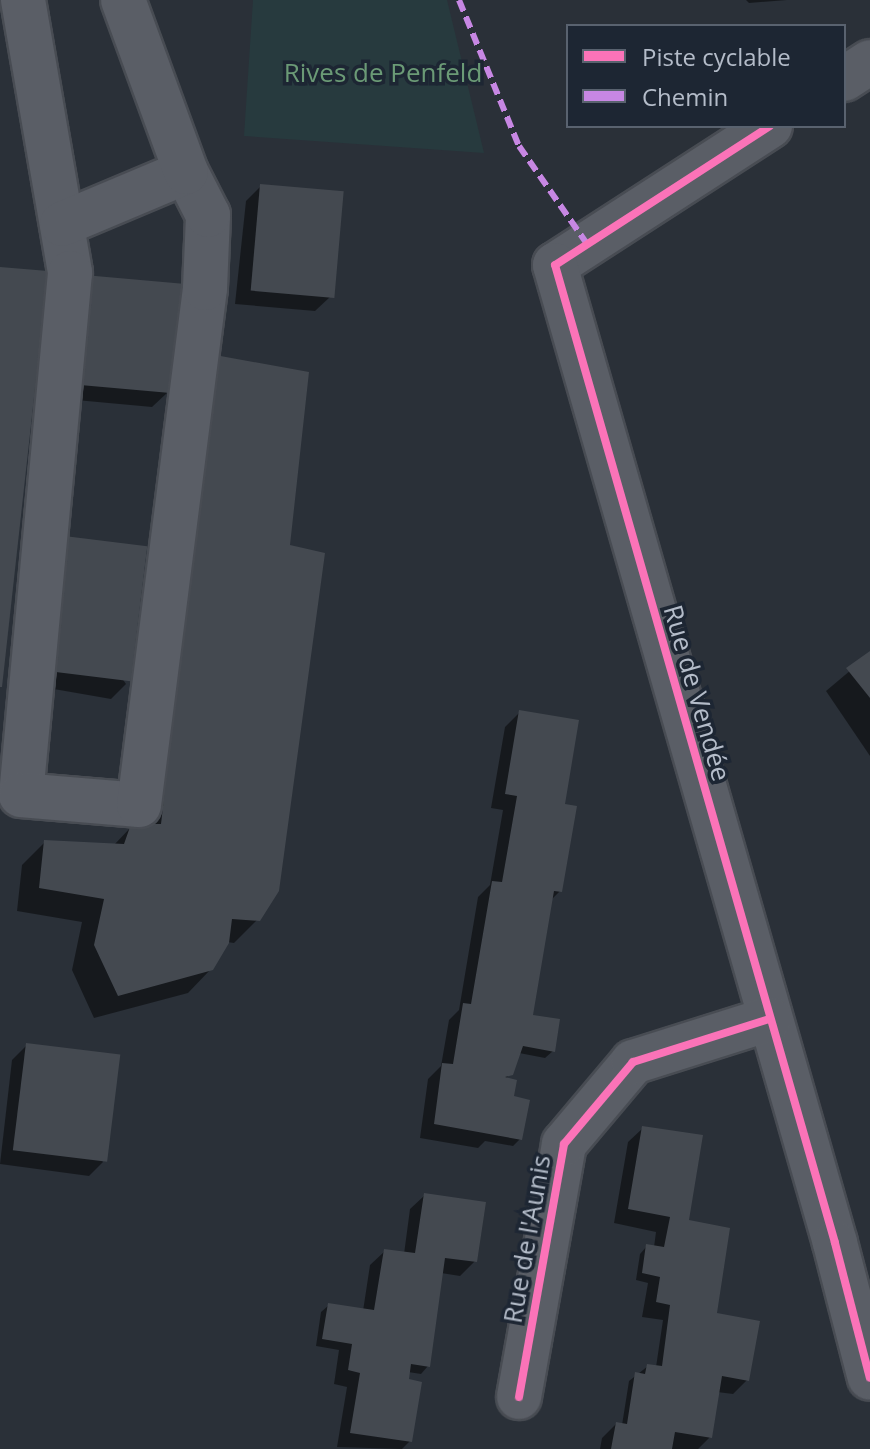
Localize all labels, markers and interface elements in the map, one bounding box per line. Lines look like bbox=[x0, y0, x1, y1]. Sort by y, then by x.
legend bbox=[566, 24, 846, 128]
text: Piste cyclable bbox=[642, 40, 791, 73]
park label: Rives de Penfeld bbox=[284, 57, 482, 89]
text: Chemin bbox=[642, 80, 728, 113]
street label: Rue de Vendée bbox=[657, 601, 737, 785]
street label: Rue de l'Aunis bbox=[497, 1153, 557, 1325]

